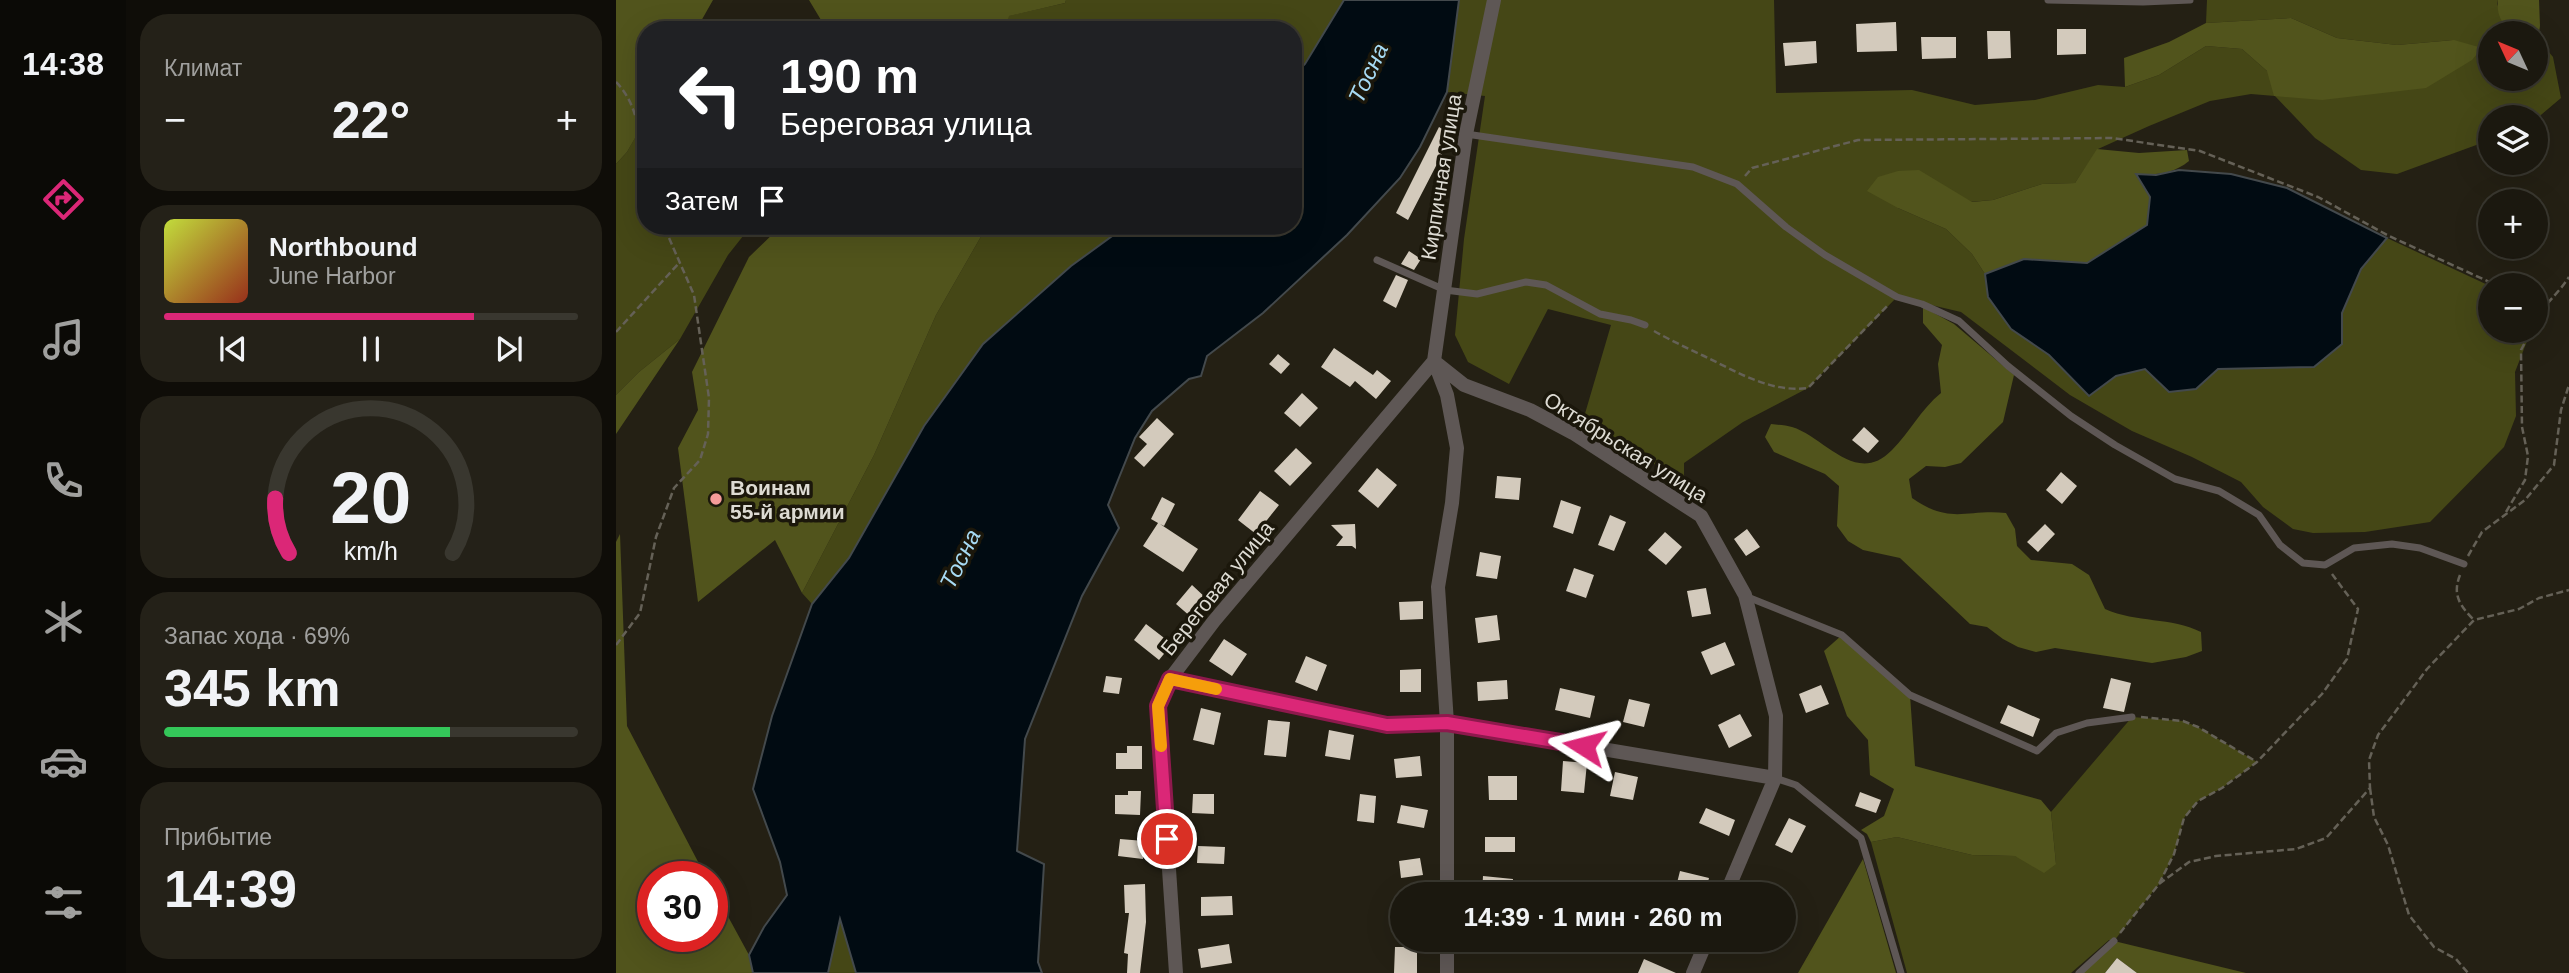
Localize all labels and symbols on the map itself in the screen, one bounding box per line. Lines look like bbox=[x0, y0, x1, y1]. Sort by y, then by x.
north arrow bbox=[2478, 21, 2548, 91]
water label: Тосна bbox=[1343, 39, 1393, 107]
street label: Кирпичная улица bbox=[1417, 92, 1466, 262]
street label: Октябрьская улица bbox=[1540, 387, 1712, 507]
place label: Воинам 55-й армии bbox=[730, 476, 845, 523]
marker: Воинам 55-й армии bbox=[708, 491, 724, 507]
street label: Береговая улица bbox=[1156, 516, 1278, 659]
water label: Тосна bbox=[935, 525, 985, 593]
position arrow bbox=[1547, 709, 1621, 783]
pin bbox=[1137, 809, 1197, 869]
speed limit sign: 30 bbox=[637, 861, 728, 952]

